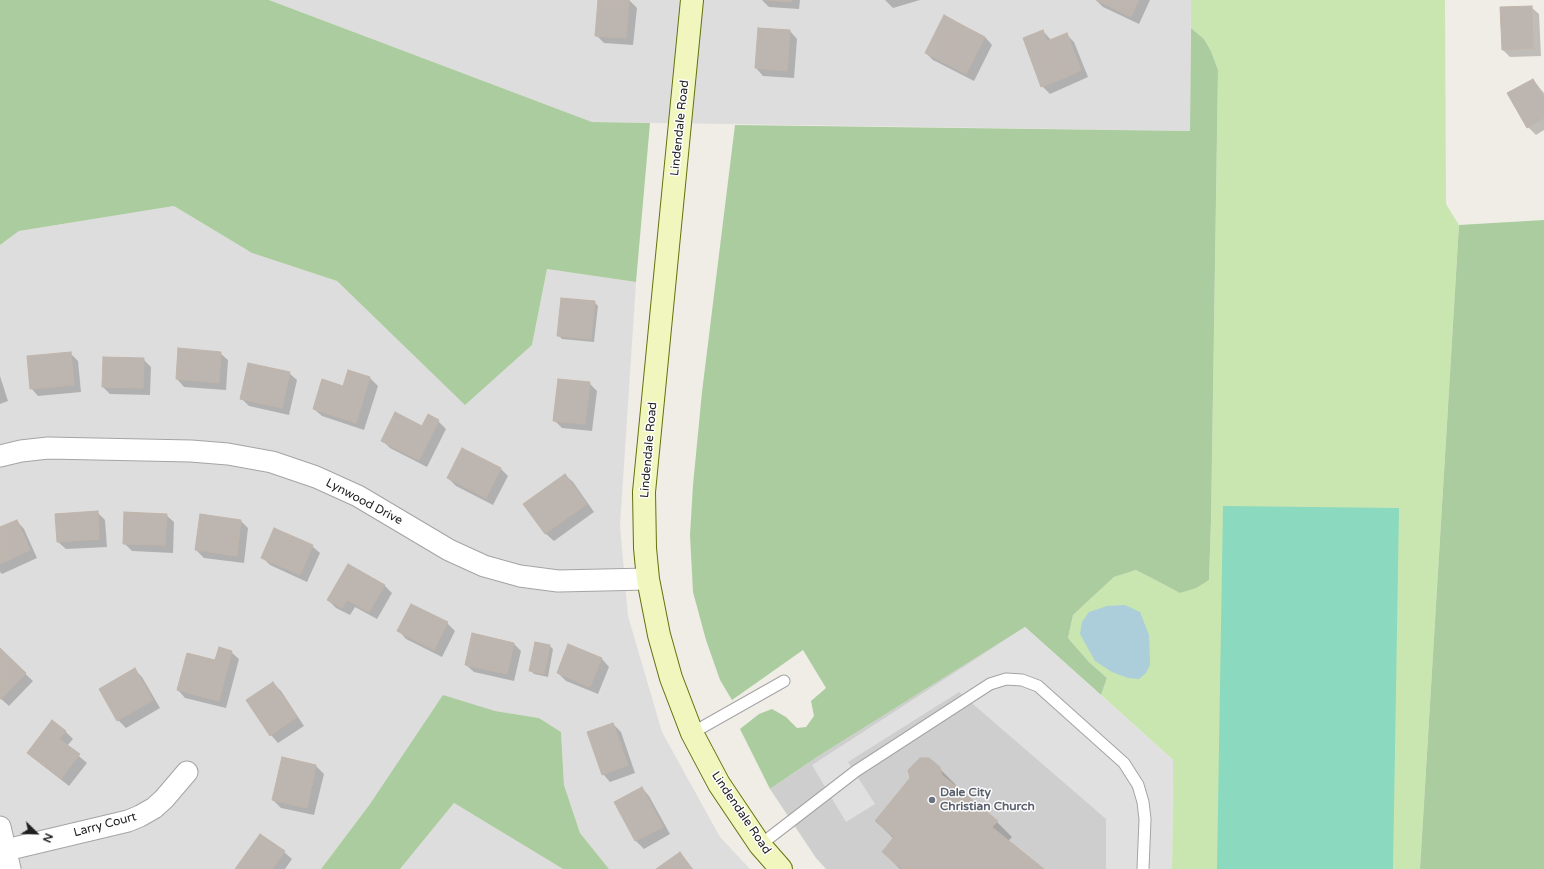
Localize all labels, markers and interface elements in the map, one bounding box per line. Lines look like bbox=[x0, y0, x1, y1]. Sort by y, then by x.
street label: Lindendale Road bbox=[668, 79, 692, 177]
street label: Lindendale Road bbox=[638, 401, 660, 499]
street label: Lynwood Drive bbox=[323, 476, 405, 528]
street label: Lindendale Road bbox=[708, 769, 774, 857]
place label: Dale City Christian Church bbox=[940, 786, 1035, 814]
marker: Dale City Christian Church bbox=[927, 795, 937, 805]
street label: Larry Court bbox=[72, 810, 138, 840]
north arrow bbox=[16, 813, 56, 853]
text: N bbox=[40, 831, 55, 844]

